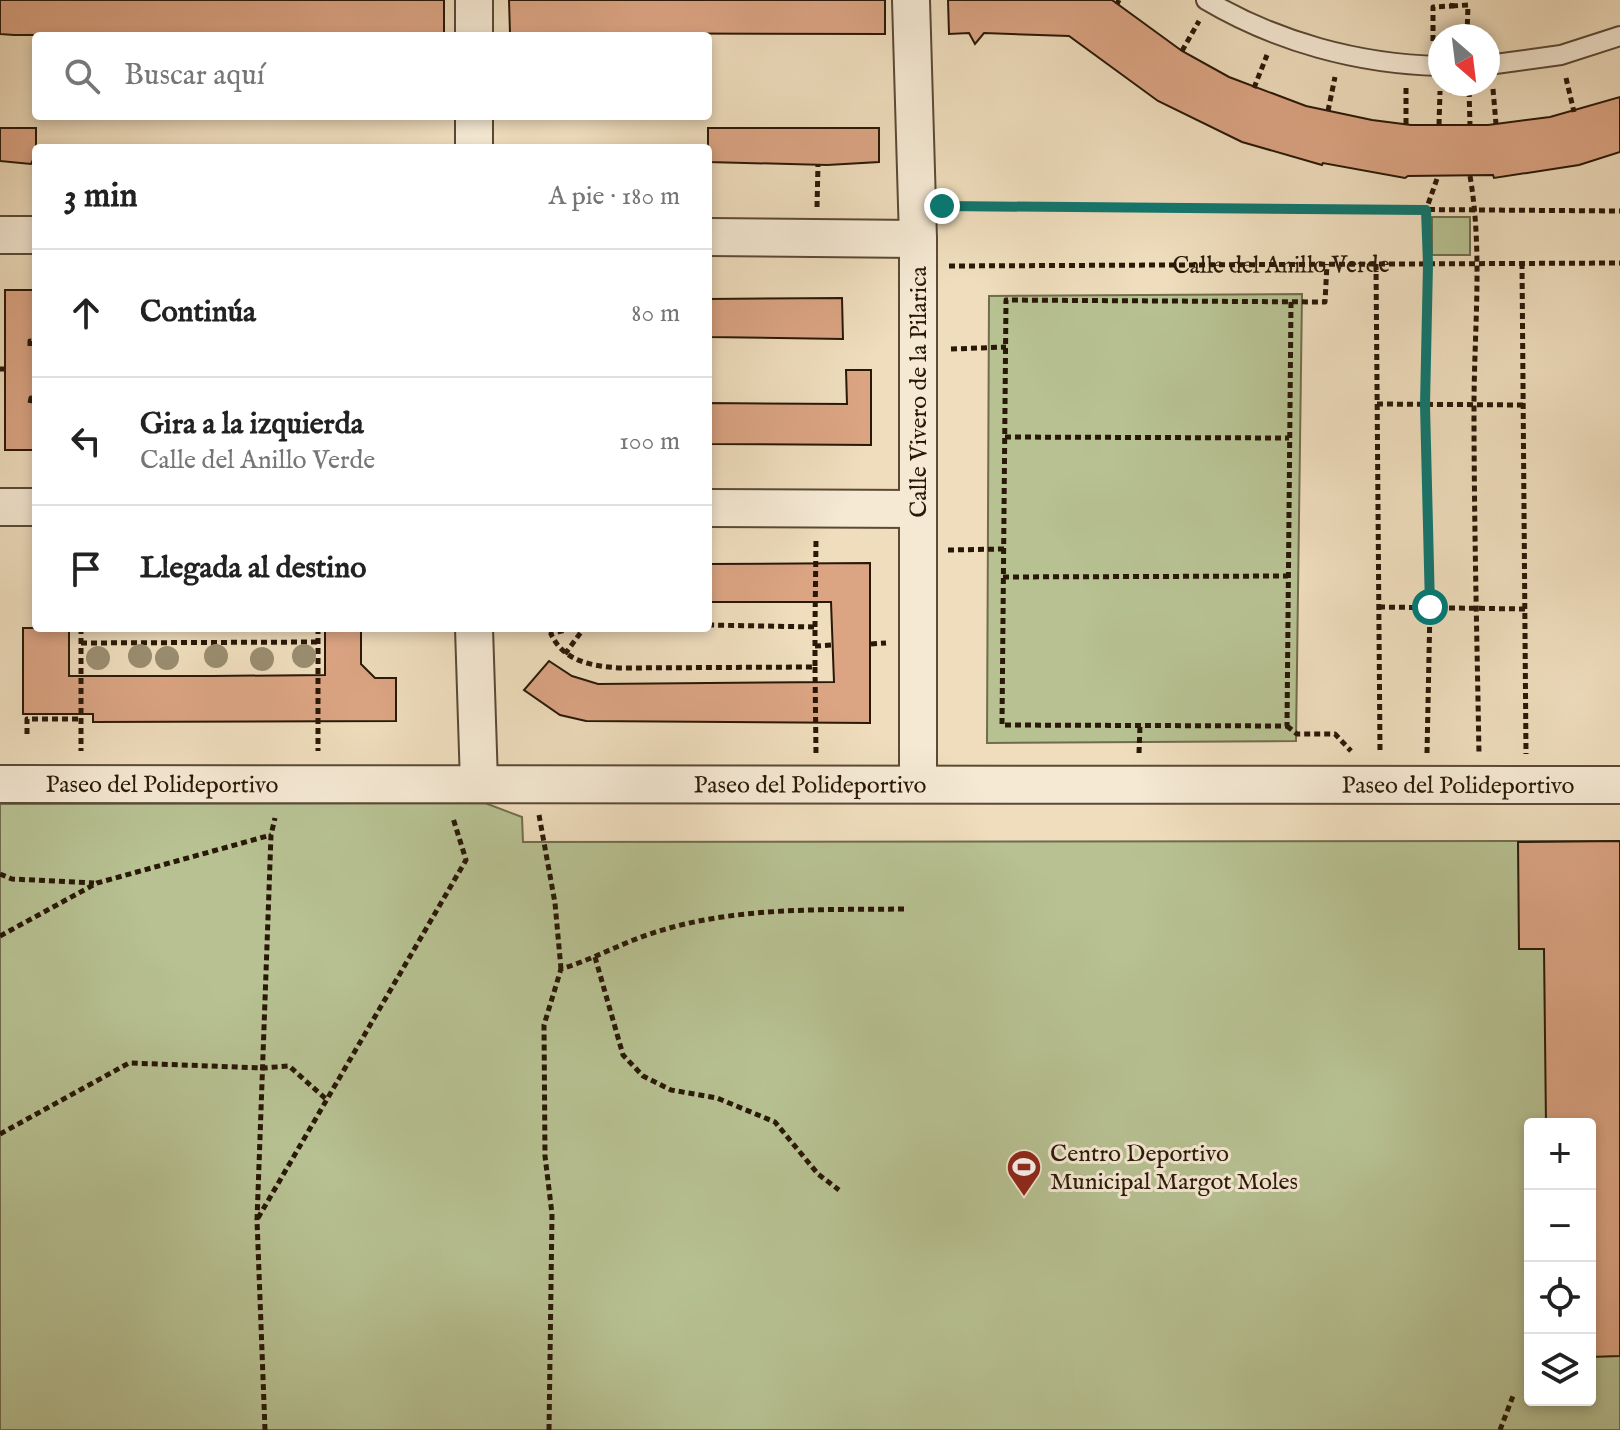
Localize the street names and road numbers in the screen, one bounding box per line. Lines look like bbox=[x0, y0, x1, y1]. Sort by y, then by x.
street label: Calle del Anillo Verde bbox=[1172, 250, 1390, 282]
street label: Calle Vivero de la Pilarica bbox=[904, 266, 935, 518]
street label: Paseo del Polideportivo bbox=[45, 770, 279, 801]
street label: Paseo del Polideportivo bbox=[693, 770, 927, 802]
street label: Paseo del Polideportivo bbox=[1341, 771, 1575, 802]

